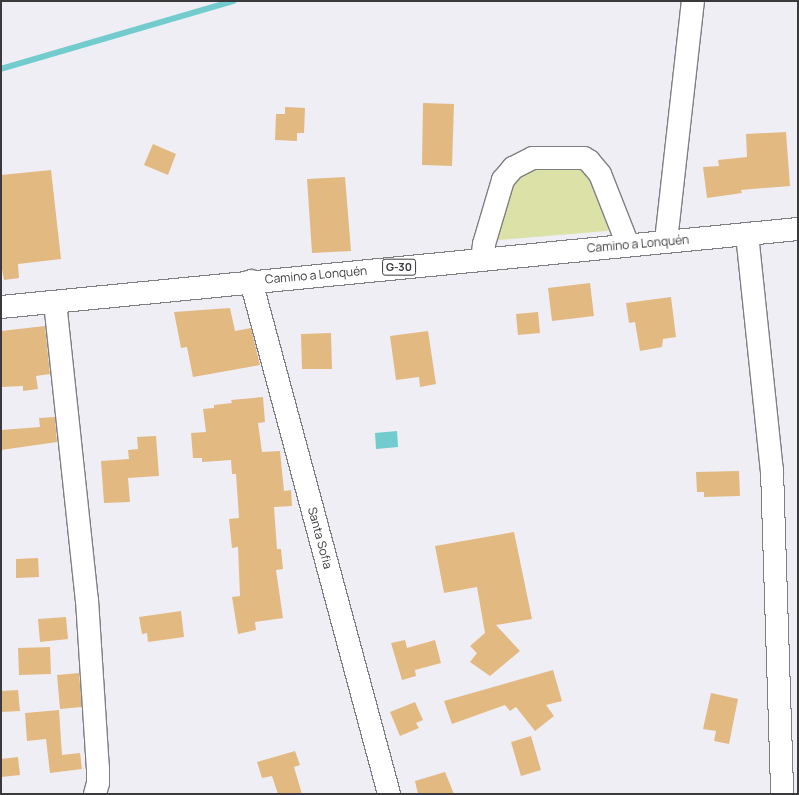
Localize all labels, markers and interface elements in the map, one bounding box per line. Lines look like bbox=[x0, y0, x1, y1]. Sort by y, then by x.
street label: Camino a Lonquén bbox=[586, 232, 690, 256]
road number: G-30 bbox=[382, 258, 416, 276]
street label: Camino a Lonquén bbox=[264, 263, 368, 287]
street label: Santa Sofia bbox=[305, 505, 335, 571]

